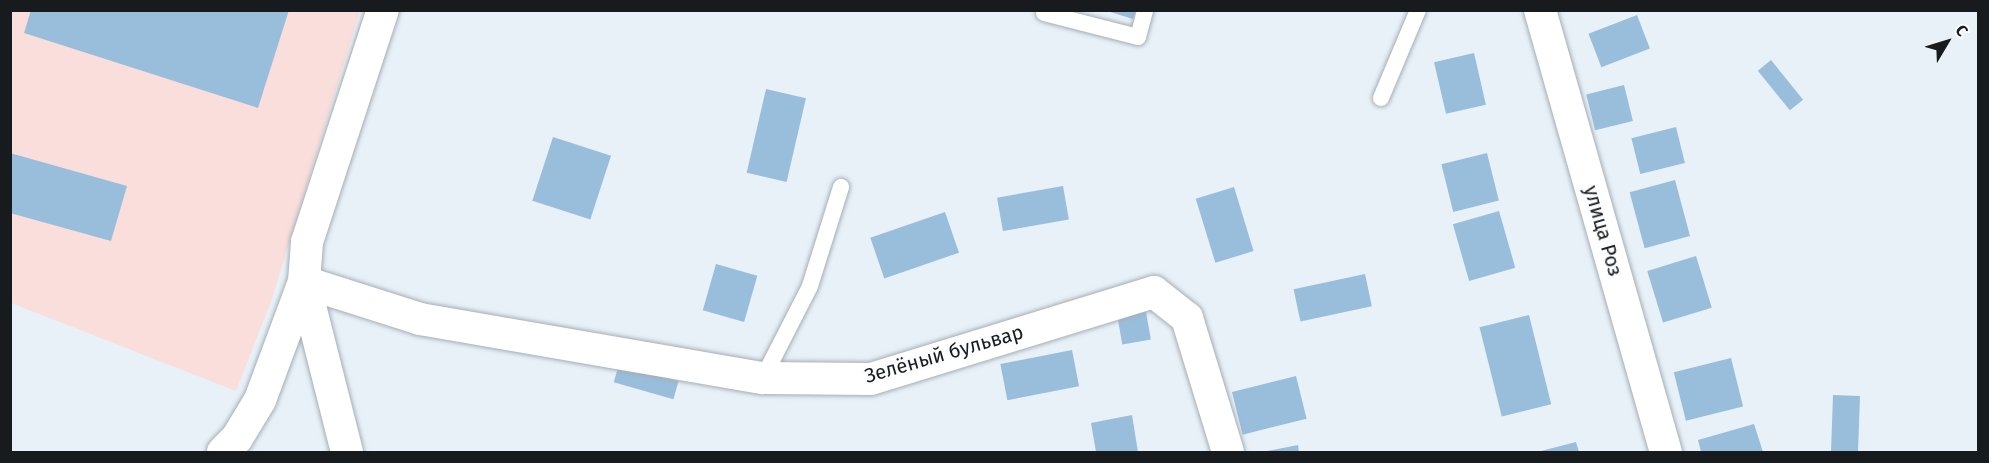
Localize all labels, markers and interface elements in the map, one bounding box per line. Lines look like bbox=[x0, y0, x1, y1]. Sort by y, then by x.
north arrow bbox=[1917, 12, 1977, 72]
text: С bbox=[1951, 21, 1972, 40]
street label: улица Роз bbox=[1579, 183, 1627, 279]
street label: Зелёный бульвар bbox=[862, 320, 1026, 388]

